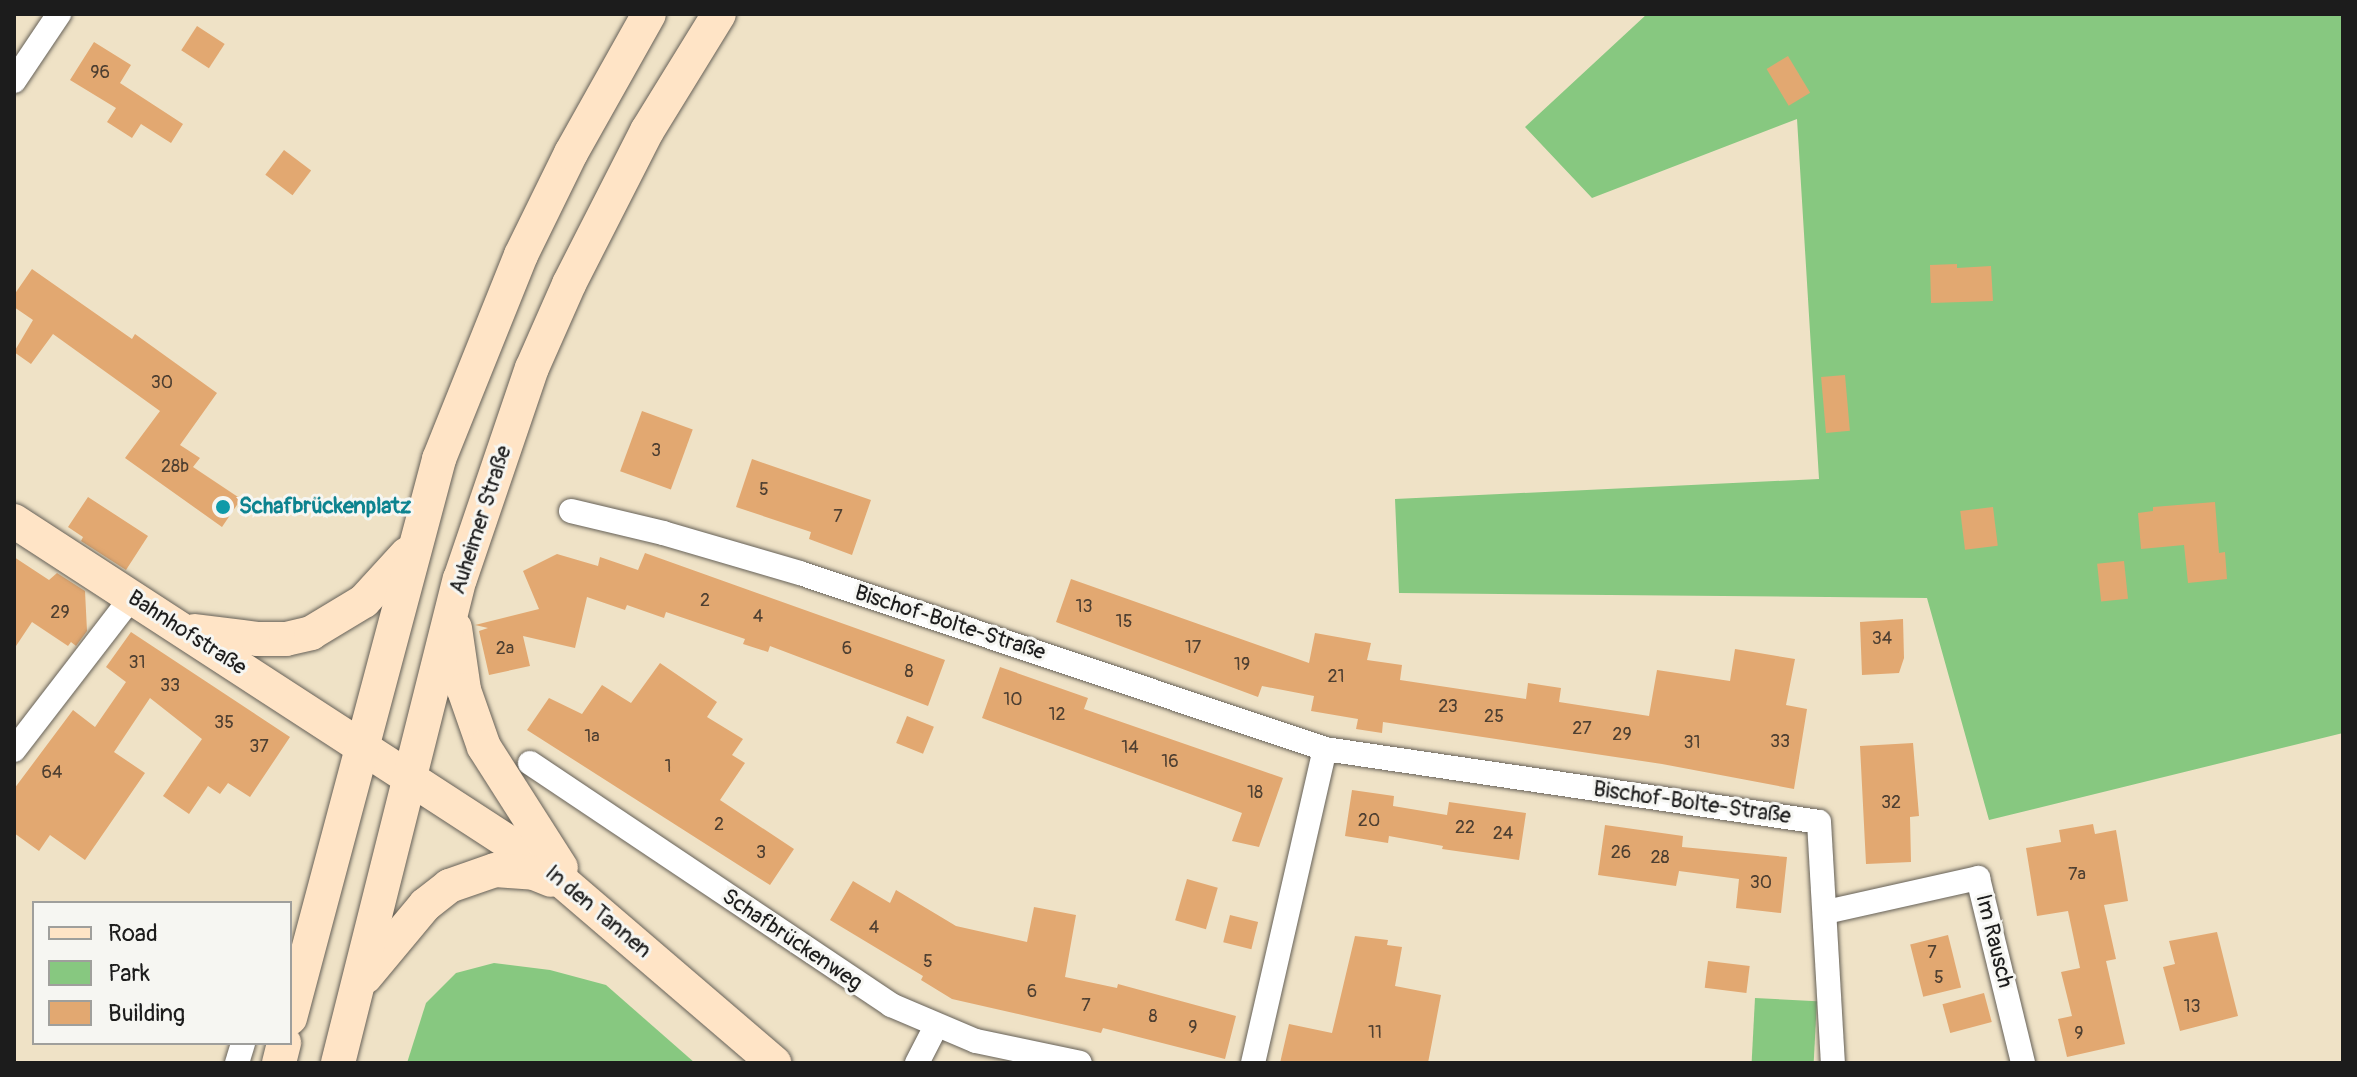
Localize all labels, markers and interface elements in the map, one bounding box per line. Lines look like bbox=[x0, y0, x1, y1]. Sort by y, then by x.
house number: 96 bbox=[90, 62, 110, 84]
house number: 30 bbox=[151, 372, 173, 394]
house number: 3 bbox=[651, 440, 661, 462]
street label: Auheimer Straße bbox=[445, 442, 517, 598]
house number: 28b bbox=[161, 456, 189, 478]
house number: 5 bbox=[759, 479, 769, 501]
place label: Schafbrückenplatz bbox=[239, 494, 411, 520]
marker: Schafbrückenplatz bbox=[214, 498, 232, 516]
house number: 7 bbox=[833, 506, 843, 528]
street label: Bischof-Bolte-Straße bbox=[851, 580, 1049, 666]
street label: Bahnhofstraße bbox=[123, 585, 251, 681]
house number: 2 bbox=[700, 590, 710, 612]
house number: 13 bbox=[1075, 596, 1093, 618]
house number: 29 bbox=[50, 602, 70, 624]
house number: 4 bbox=[753, 606, 763, 628]
house number: 15 bbox=[1116, 611, 1132, 633]
house number: 34 bbox=[1872, 628, 1892, 650]
house number: 17 bbox=[1185, 637, 1201, 659]
house number: 2a bbox=[496, 638, 514, 660]
house number: 6 bbox=[842, 638, 852, 660]
house number: 31 bbox=[128, 652, 146, 674]
house number: 19 bbox=[1234, 654, 1250, 676]
house number: 8 bbox=[904, 661, 914, 683]
house number: 21 bbox=[1327, 666, 1345, 688]
house number: 33 bbox=[160, 675, 180, 697]
house number: 10 bbox=[1003, 689, 1023, 711]
house number: 23 bbox=[1438, 696, 1458, 718]
house number: 12 bbox=[1048, 704, 1066, 726]
house number: 25 bbox=[1484, 706, 1504, 728]
house number: 35 bbox=[214, 712, 234, 734]
house number: 27 bbox=[1572, 718, 1592, 740]
house number: 29 bbox=[1612, 724, 1632, 746]
house number: 1a bbox=[584, 726, 600, 748]
house number: 33 bbox=[1770, 731, 1790, 753]
house number: 31 bbox=[1683, 732, 1701, 754]
house number: 37 bbox=[249, 736, 269, 758]
house number: 14 bbox=[1121, 737, 1139, 759]
house number: 16 bbox=[1161, 751, 1179, 773]
house number: 1 bbox=[664, 756, 672, 778]
house number: 64 bbox=[42, 762, 62, 784]
street label: Bischof-Bolte-Straße bbox=[1592, 776, 1792, 830]
house number: 18 bbox=[1247, 782, 1263, 804]
house number: 32 bbox=[1881, 792, 1901, 814]
house number: 20 bbox=[1358, 810, 1380, 832]
house number: 2 bbox=[714, 814, 724, 836]
house number: 22 bbox=[1455, 817, 1475, 839]
house number: 24 bbox=[1493, 823, 1513, 845]
house number: 3 bbox=[756, 842, 766, 864]
house number: 26 bbox=[1611, 842, 1631, 864]
house number: 28 bbox=[1650, 847, 1670, 869]
street label: In den Tannen bbox=[540, 860, 656, 964]
house number: 7a bbox=[2068, 864, 2086, 886]
house number: 30 bbox=[1750, 872, 1772, 894]
street label: Schafbrückenweg bbox=[717, 883, 867, 997]
street label: Im Rausch bbox=[1970, 892, 2018, 990]
legend bbox=[32, 901, 292, 1045]
house number: 4 bbox=[869, 917, 879, 939]
text: Road bbox=[108, 919, 158, 948]
house number: 7 bbox=[1927, 942, 1937, 964]
house number: 5 bbox=[923, 951, 933, 973]
text: Park bbox=[108, 959, 150, 988]
house number: 5 bbox=[1934, 967, 1944, 989]
house number: 6 bbox=[1027, 981, 1037, 1003]
house number: 7 bbox=[1081, 995, 1091, 1017]
house number: 13 bbox=[2183, 996, 2201, 1018]
text: Building bbox=[108, 999, 185, 1028]
house number: 8 bbox=[1148, 1006, 1158, 1028]
house number: 9 bbox=[1188, 1017, 1198, 1039]
house number: 11 bbox=[1368, 1022, 1382, 1044]
house number: 9 bbox=[2074, 1023, 2084, 1045]

